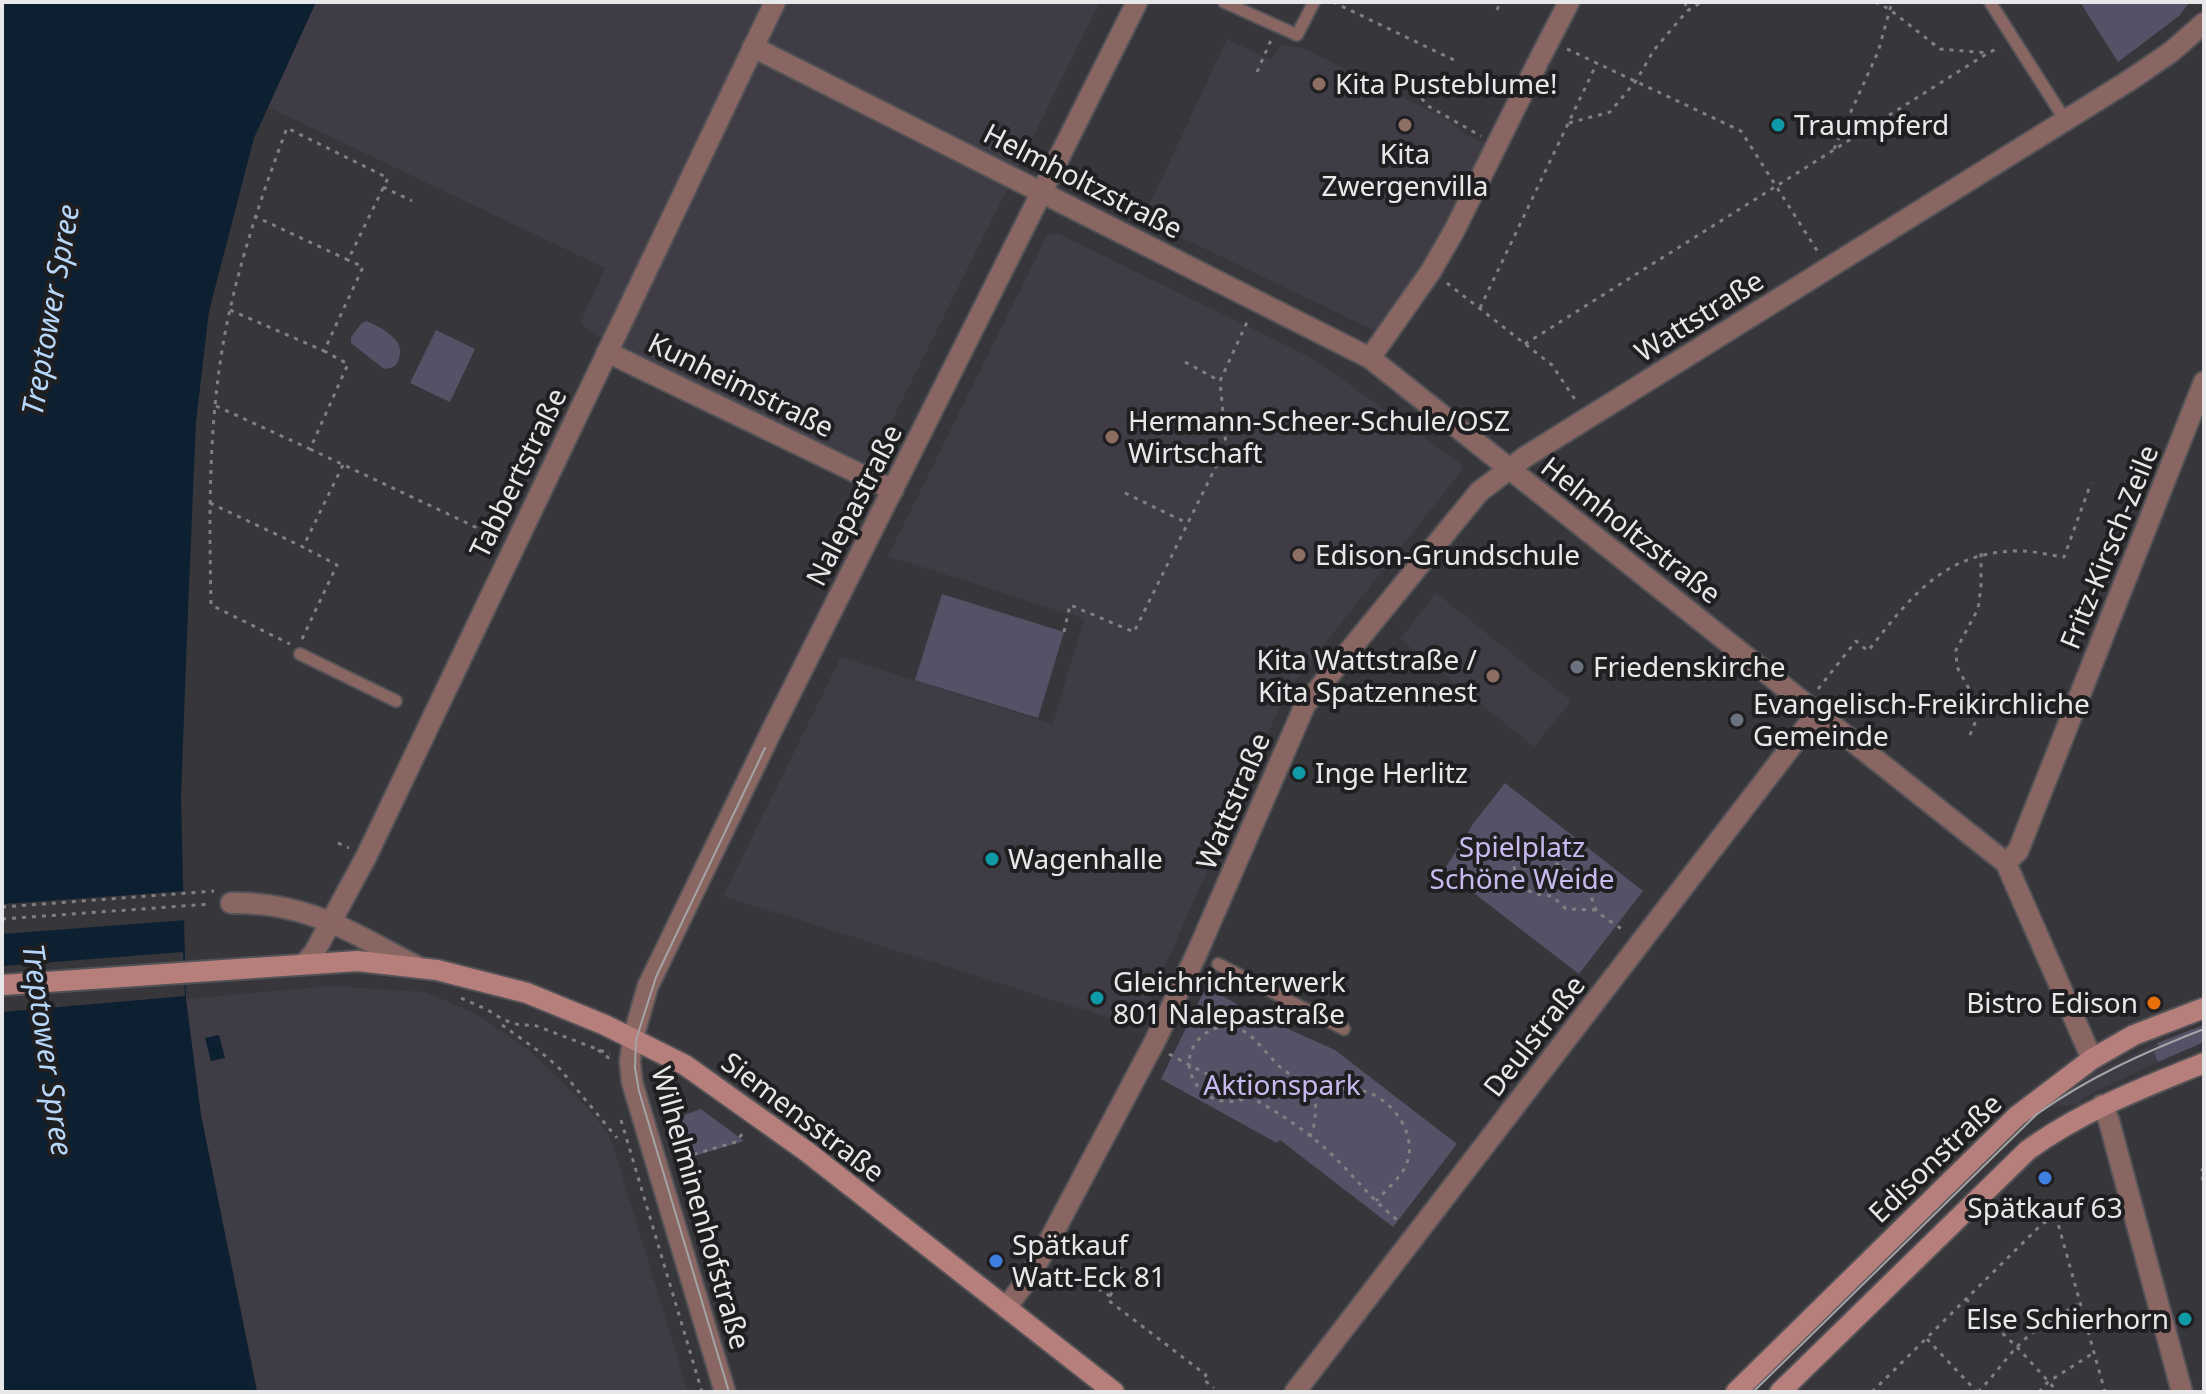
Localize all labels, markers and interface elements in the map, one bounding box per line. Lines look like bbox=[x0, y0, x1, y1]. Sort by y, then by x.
place label: Kita Pusteblume! bbox=[1335, 64, 1557, 102]
marker: Kita Pusteblume! bbox=[1310, 75, 1328, 93]
place label: Traumpferd bbox=[1794, 105, 1949, 143]
street label: Helmholtzstraße bbox=[978, 114, 1189, 247]
marker: Kita Zwergenvilla bbox=[1396, 116, 1414, 134]
marker: Traumpferd bbox=[1769, 116, 1787, 134]
place label: Kita Zwergenvilla bbox=[1321, 134, 1489, 204]
water label: Treptower Spree bbox=[11, 201, 88, 419]
street label: Wattstraße bbox=[1627, 261, 1770, 370]
street label: Kunheimstraße bbox=[642, 323, 841, 445]
street label: Tabbertstraße bbox=[460, 381, 575, 564]
place label: Hermann-Scheer-Schule/OSZ Wirtschaft bbox=[1128, 401, 1510, 471]
street label: Nalepastraße bbox=[796, 417, 910, 592]
marker: Hermann-Scheer-Schule/OSZ Wirtschaft bbox=[1103, 428, 1121, 446]
street label: Fritz-Kirsch-Zeile bbox=[2050, 439, 2166, 654]
street label: Helmholtzstraße bbox=[1534, 447, 1729, 611]
place label: Edison-Grundschule bbox=[1315, 535, 1580, 573]
marker: Edison-Grundschule bbox=[1290, 546, 1308, 564]
place label: Kita Wattstraße / Kita Spatzennest bbox=[1257, 640, 1478, 710]
place label: Friedenskirche bbox=[1593, 647, 1786, 685]
marker: Friedenskirche bbox=[1568, 658, 1586, 676]
marker: Kita Wattstraße / Kita Spatzennest bbox=[1484, 667, 1502, 685]
place label: Evangelisch-Freikirchliche Gemeinde bbox=[1753, 684, 2090, 754]
marker: Evangelisch-Freikirchliche Gemeinde bbox=[1728, 711, 1746, 729]
street label: Wattstraße bbox=[1186, 726, 1278, 875]
place label: Inge Herlitz bbox=[1315, 753, 1468, 791]
marker: Inge Herlitz bbox=[1290, 764, 1308, 782]
park label: Spielplatz Schöne Weide bbox=[1430, 827, 1614, 897]
place label: Wagenhalle bbox=[1008, 839, 1163, 877]
marker: Wagenhalle bbox=[983, 850, 1001, 868]
water label: Treptower Spree bbox=[13, 941, 84, 1158]
place label: Gleichrichterwerk 801 Nalepastraße bbox=[1113, 962, 1346, 1032]
street label: Deulstraße bbox=[1474, 967, 1593, 1104]
place label: Bistro Edison bbox=[1966, 983, 2138, 1021]
marker: Gleichrichterwerk 801 Nalepastraße bbox=[1088, 989, 1106, 1007]
marker: Bistro Edison bbox=[2145, 994, 2163, 1012]
street label: Siemensstraße bbox=[714, 1042, 893, 1190]
street label: Wilhelminenhofstraße bbox=[643, 1062, 760, 1353]
park label: Aktionspark bbox=[1203, 1065, 1361, 1103]
street label: Edisonstraße bbox=[1859, 1084, 2009, 1230]
marker: Spätkauf 63 bbox=[2036, 1169, 2054, 1187]
place label: Spätkauf 63 bbox=[1967, 1188, 2123, 1226]
place label: Spätkauf Watt-Eck 81 bbox=[1012, 1225, 1166, 1295]
marker: Spätkauf Watt-Eck 81 bbox=[987, 1252, 1005, 1270]
place label: Else Schierhorn bbox=[1966, 1299, 2169, 1337]
marker: Else Schierhorn bbox=[2176, 1310, 2194, 1328]

